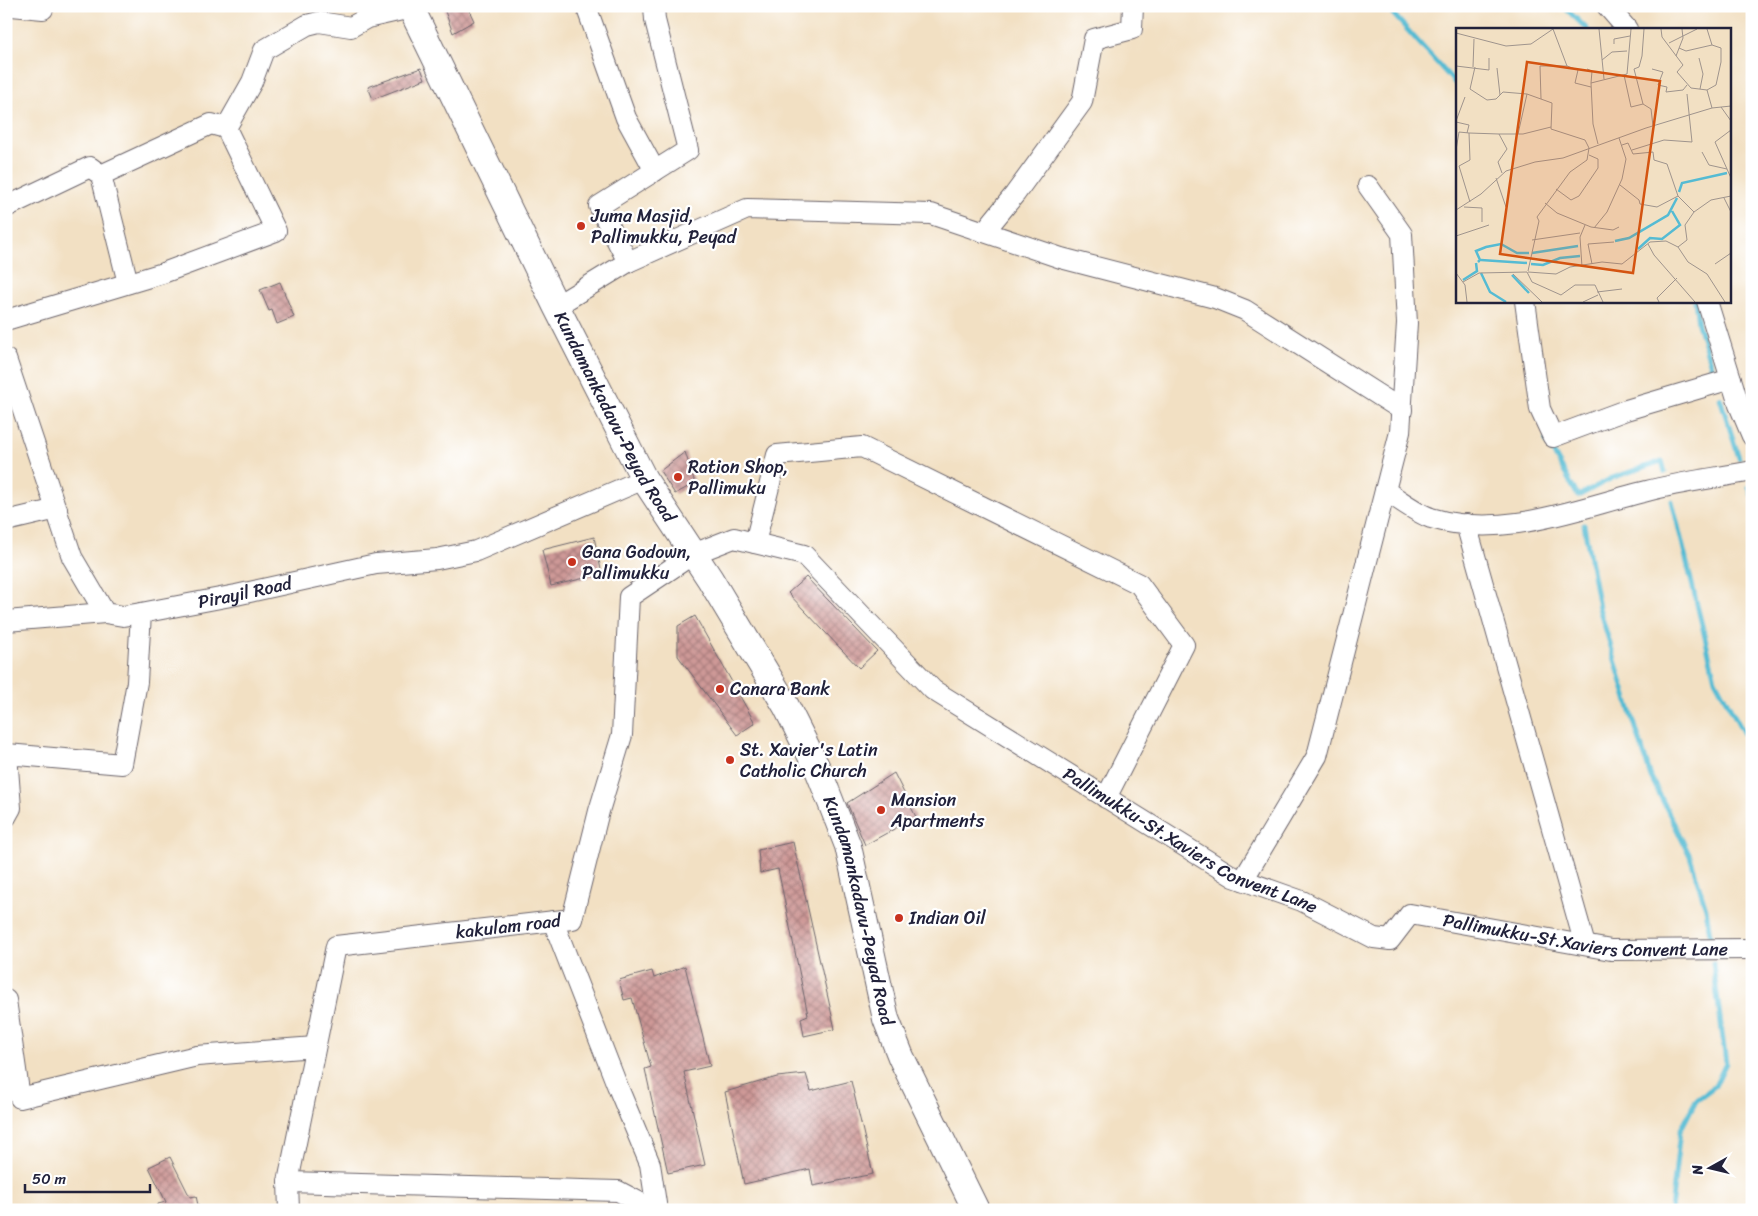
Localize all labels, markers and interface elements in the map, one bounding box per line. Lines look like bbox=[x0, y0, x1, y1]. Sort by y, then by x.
inset map bbox=[1456, 28, 1730, 302]
place label: Juma Masjid, Pallimukku, Peyad bbox=[590, 200, 737, 253]
marker: Juma Masjid, Pallimukku, Peyad bbox=[575, 220, 587, 232]
street label: Kundamankadavu-Peyad Road bbox=[545, 305, 685, 530]
place label: Ration Shop, Pallimuku bbox=[688, 451, 788, 504]
marker: Ration Shop, Pallimuku bbox=[672, 471, 684, 483]
place label: Gana Godown, Pallimukku bbox=[582, 536, 691, 589]
marker: Gana Godown, Pallimukku bbox=[566, 556, 578, 568]
street label: Pirayil Road bbox=[195, 567, 296, 618]
place label: Canara Bank bbox=[730, 673, 830, 705]
marker: Canara Bank bbox=[714, 683, 726, 695]
place label: St. Xavier's Latin Catholic Church bbox=[740, 734, 878, 787]
marker: St. Xavier's Latin Catholic Church bbox=[724, 754, 736, 766]
street label: Pallimukku-St.Xaviers Convent Lane bbox=[1056, 758, 1324, 923]
place label: Mansion Apartments bbox=[890, 784, 985, 837]
street label: Kundamankadavu-Peyad Road bbox=[814, 791, 904, 1032]
marker: Mansion Apartments bbox=[875, 804, 887, 816]
place label: Indian Oil bbox=[908, 902, 986, 934]
street label: kakulam road bbox=[454, 904, 564, 948]
street label: Pallimukku-St.Xaviers Convent Lane bbox=[1440, 904, 1728, 966]
marker: Indian Oil bbox=[893, 912, 905, 924]
north arrow bbox=[1686, 1144, 1736, 1194]
scale bar bbox=[25, 1161, 150, 1193]
text: N bbox=[1685, 1163, 1711, 1177]
text: 50 m bbox=[32, 1166, 67, 1192]

